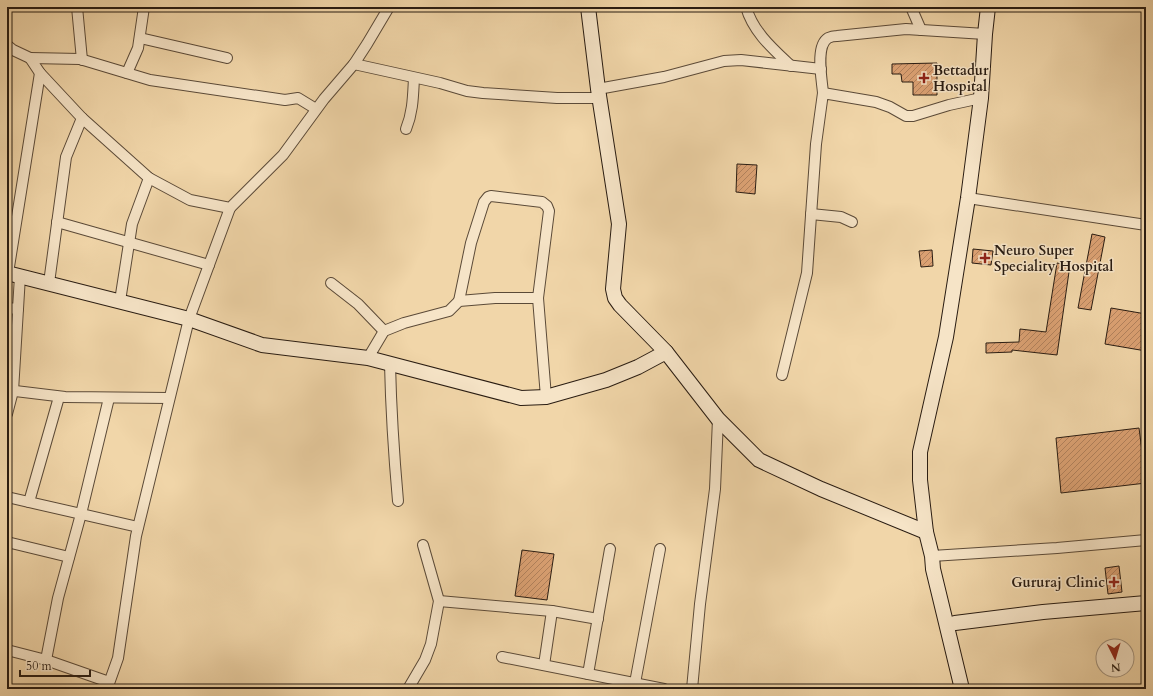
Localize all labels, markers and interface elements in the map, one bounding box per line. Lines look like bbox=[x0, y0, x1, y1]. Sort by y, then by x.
place label: Bettadur Hospital bbox=[933, 61, 989, 96]
marker: Bettadur Hospital bbox=[918, 72, 930, 84]
place label: Neuro Super Speciality Hospital bbox=[994, 241, 1113, 276]
marker: Neuro Super Speciality Hospital bbox=[979, 252, 991, 264]
place label: Gururaj Clinic bbox=[1011, 573, 1105, 592]
marker: Gururaj Clinic bbox=[1108, 576, 1120, 588]
north arrow bbox=[1095, 638, 1135, 678]
scale bar bbox=[20, 652, 90, 678]
text: 50 m bbox=[26, 658, 53, 674]
text: N bbox=[1110, 660, 1121, 675]

